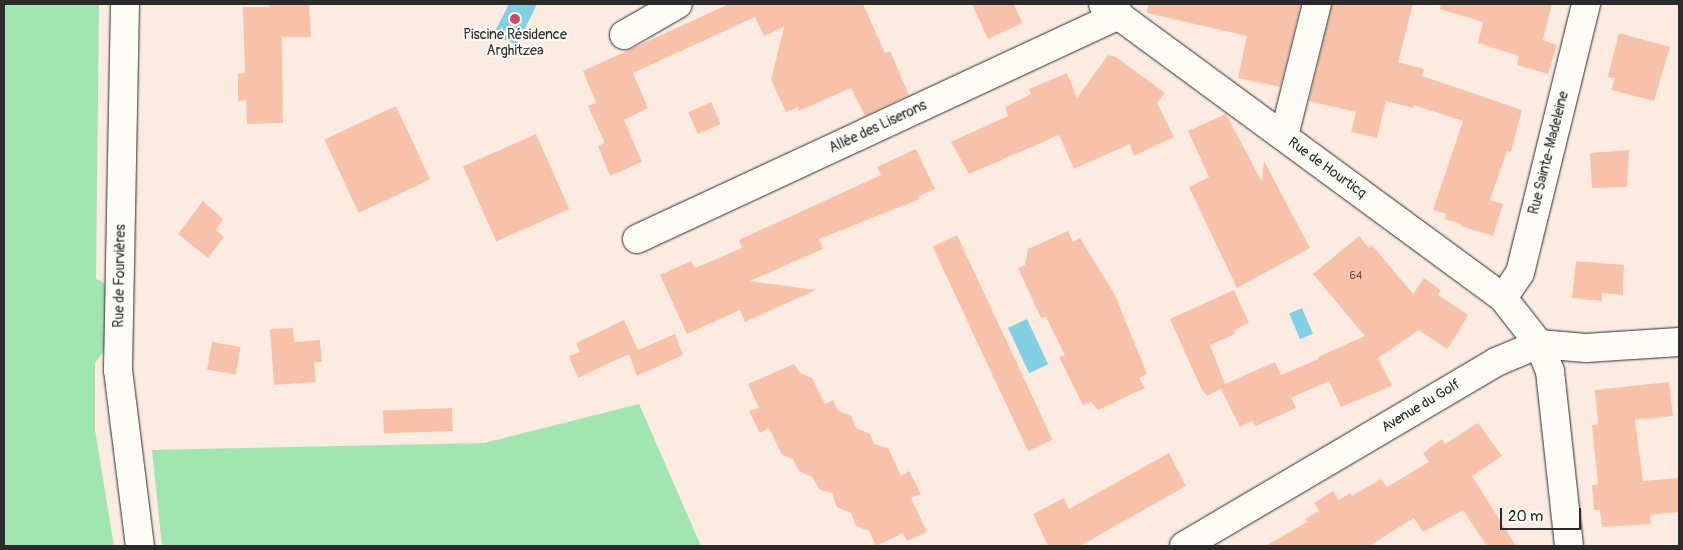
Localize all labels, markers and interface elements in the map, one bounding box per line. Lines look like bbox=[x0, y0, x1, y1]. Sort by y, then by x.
marker: Piscine Résidence Arghitzea bbox=[509, 13, 521, 25]
place label: Piscine Résidence Arghitzea bbox=[463, 27, 567, 59]
street label: Rue Sainte-Madeleine bbox=[1526, 90, 1572, 216]
street label: Allée des Liserons bbox=[826, 97, 930, 157]
street label: Rue de Hourticq bbox=[1285, 134, 1369, 202]
street label: Rue de Fourvières bbox=[111, 224, 129, 328]
house number: 64 bbox=[1350, 269, 1362, 283]
street label: Avenue du Golf bbox=[1379, 376, 1463, 436]
scale bar bbox=[1503, 498, 1584, 530]
text: 20 m bbox=[1508, 507, 1543, 526]

